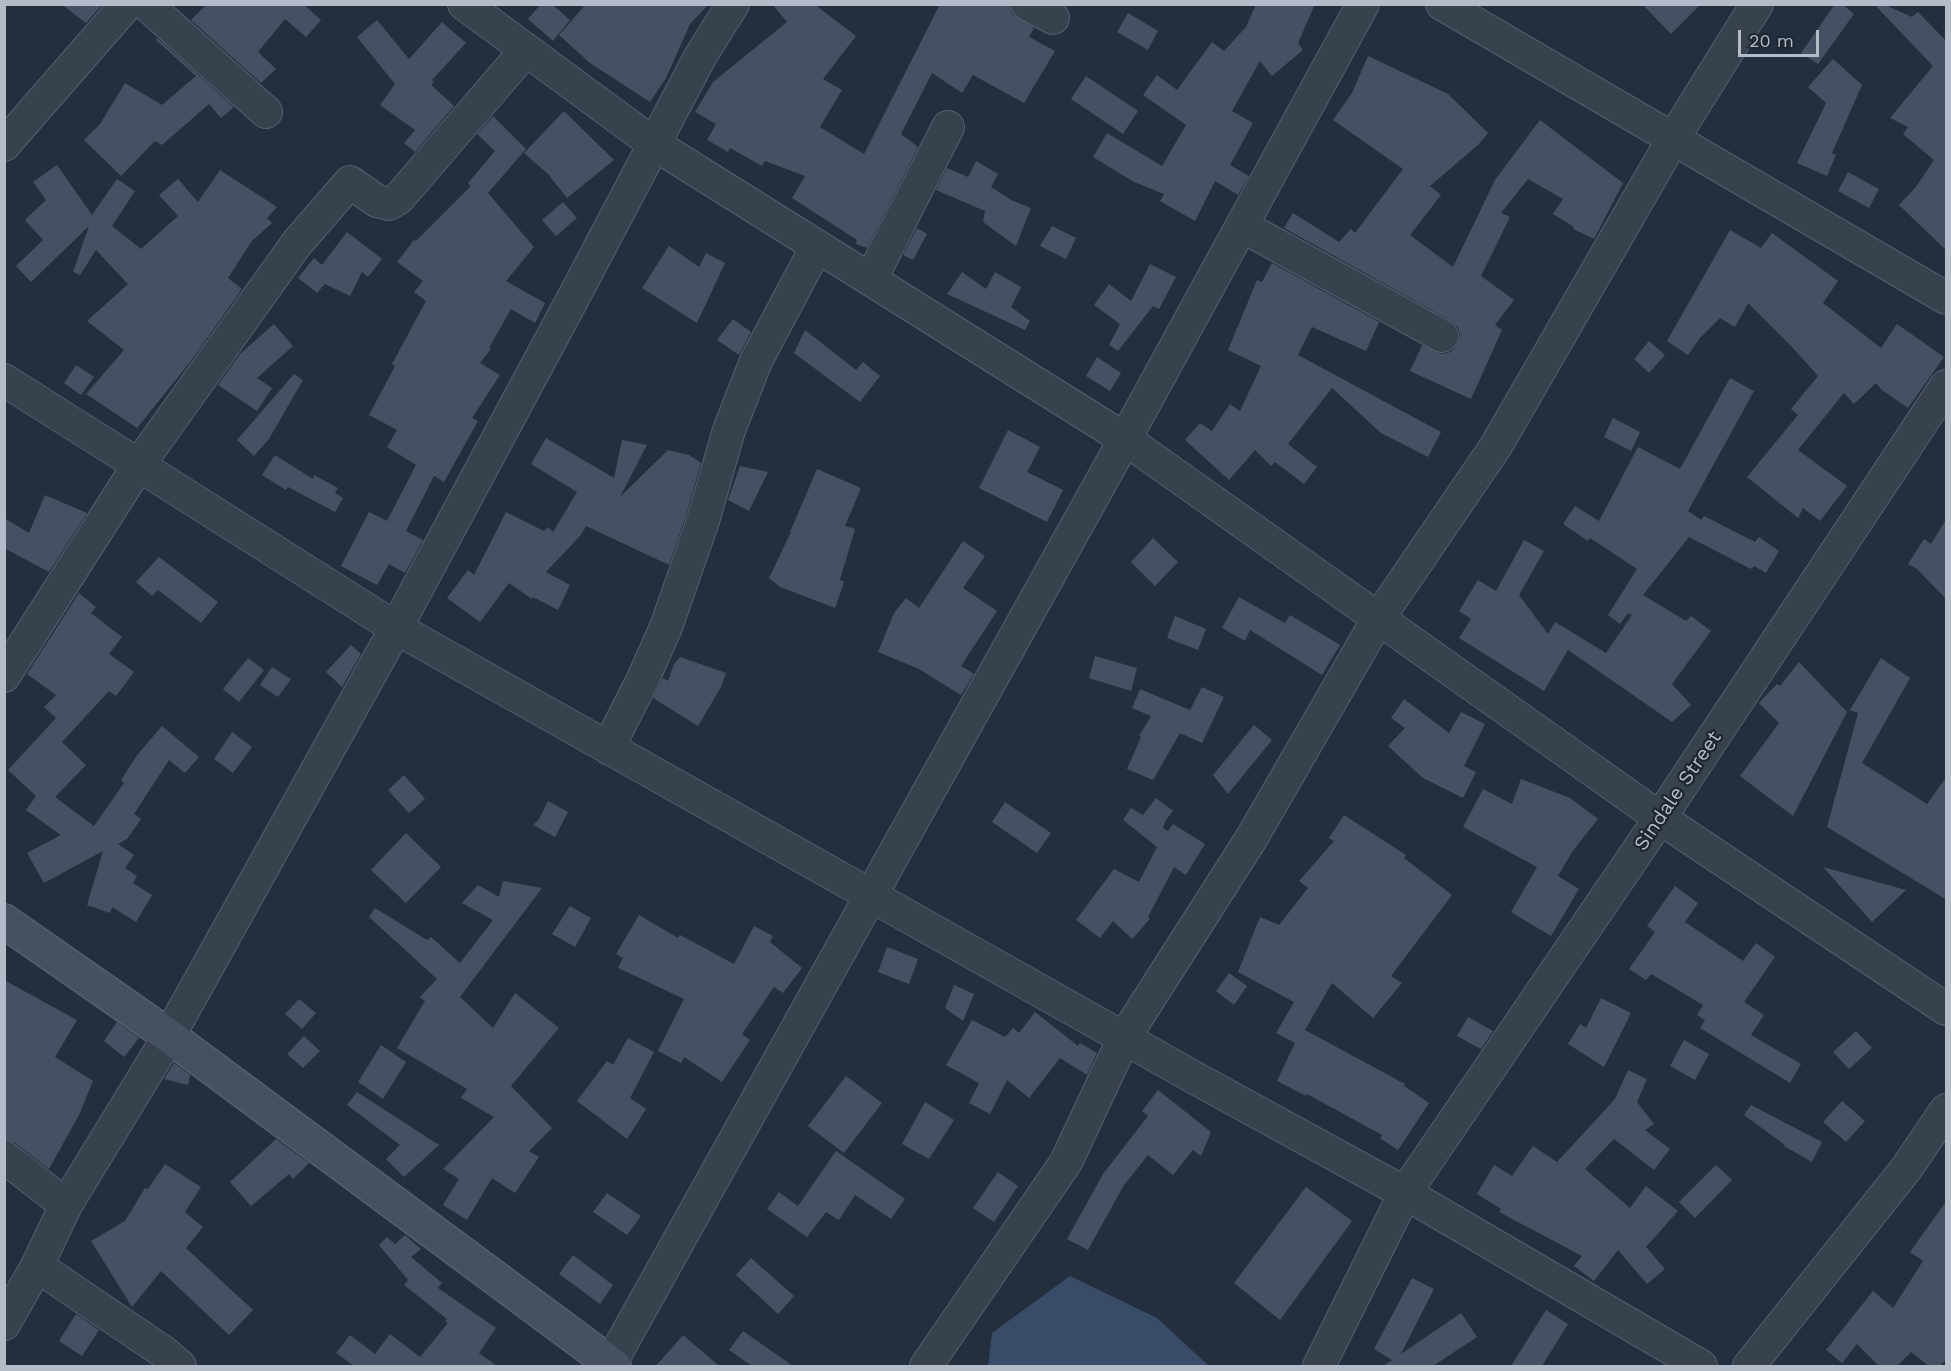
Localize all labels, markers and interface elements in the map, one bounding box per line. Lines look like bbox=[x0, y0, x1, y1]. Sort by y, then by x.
scale bar bbox=[1741, 18, 1822, 56]
text: 20 m bbox=[1749, 30, 1794, 51]
street label: Sindale Street bbox=[1629, 727, 1727, 855]

